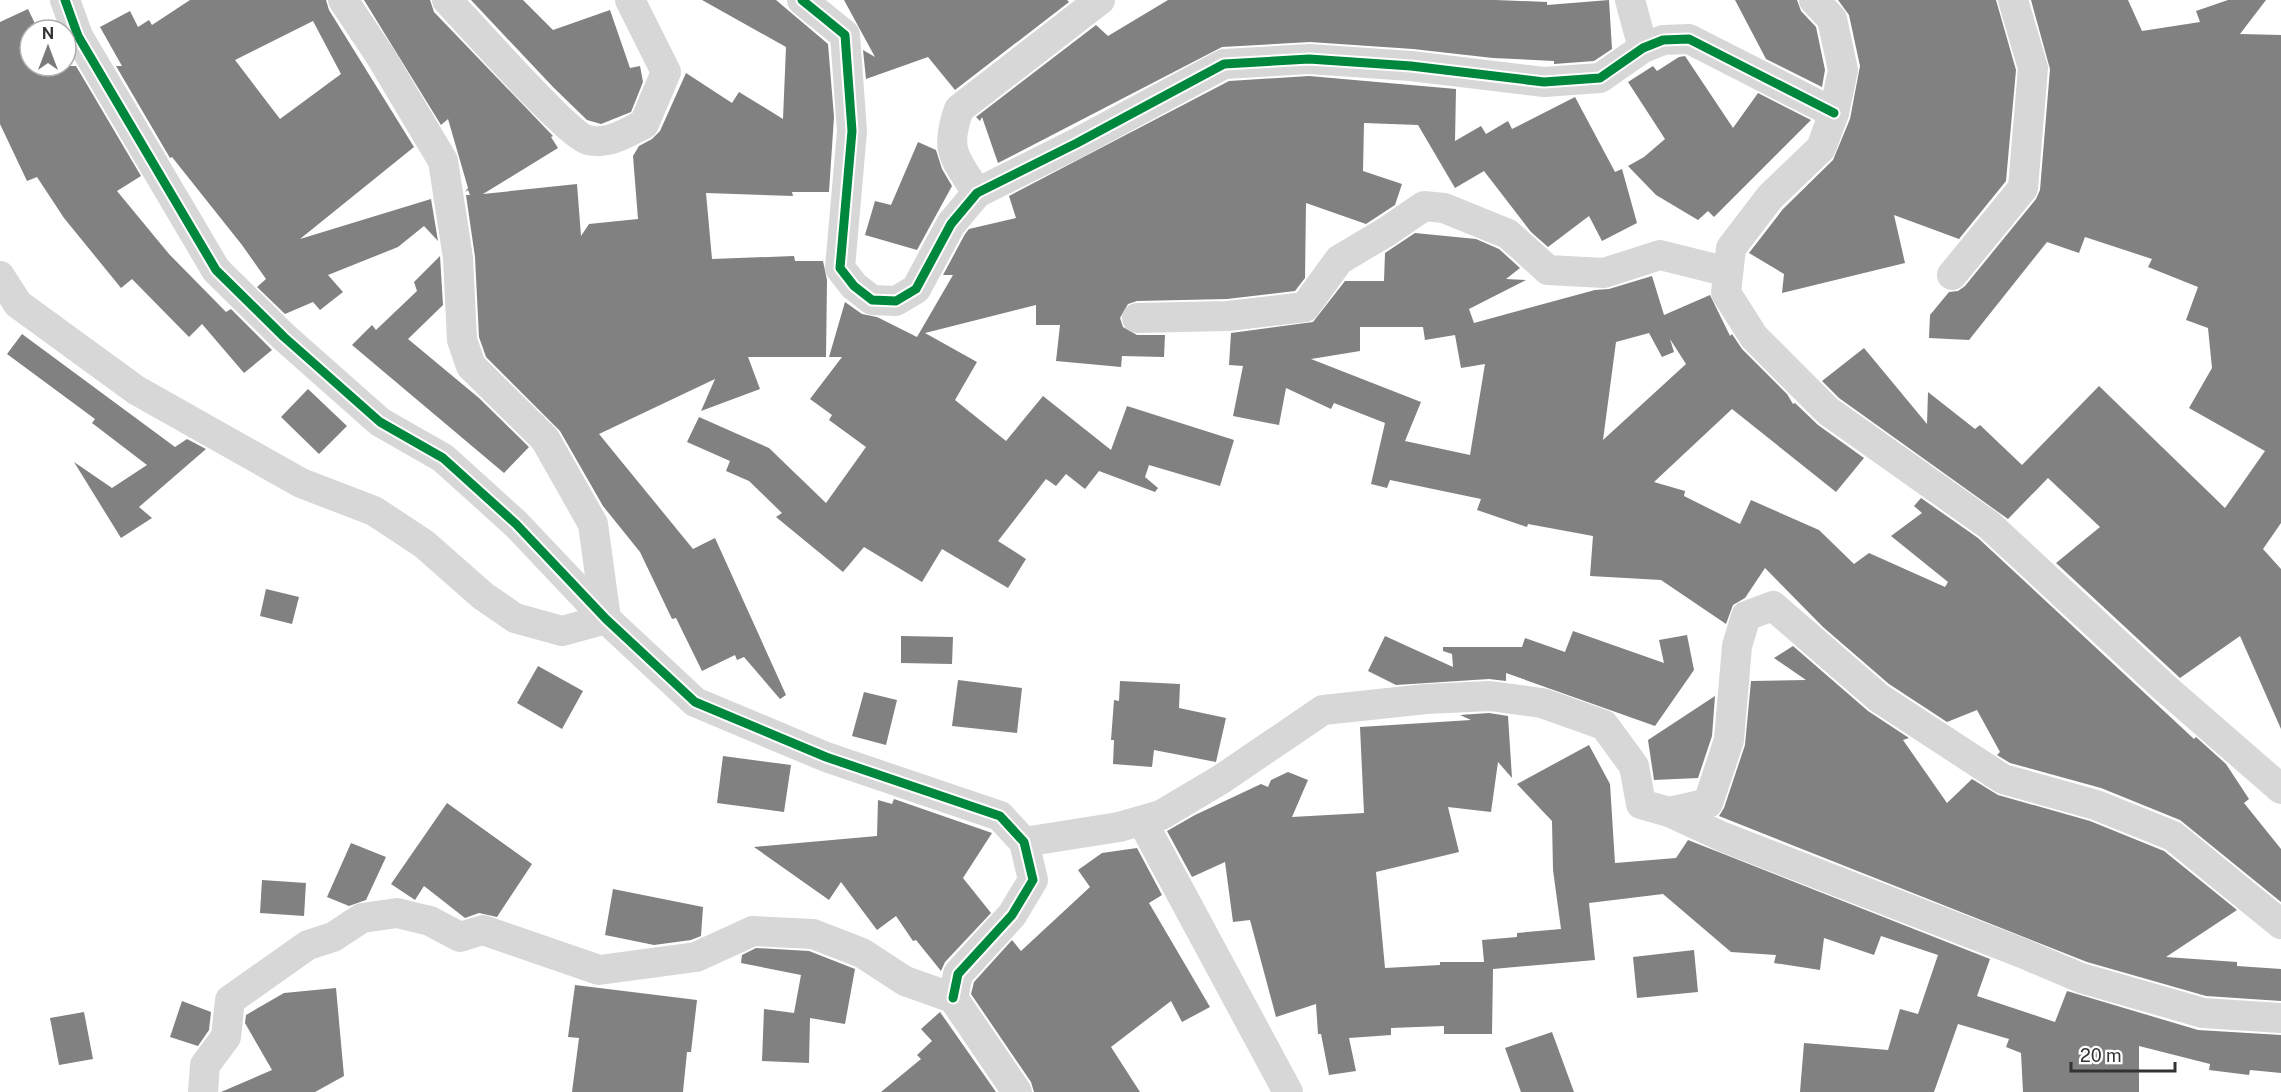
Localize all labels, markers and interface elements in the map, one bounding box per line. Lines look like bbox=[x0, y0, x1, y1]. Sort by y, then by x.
north arrow bbox=[18, 18, 78, 78]
text: N bbox=[42, 24, 54, 43]
scale bar bbox=[2071, 1035, 2174, 1073]
text: 20 m bbox=[2080, 1045, 2122, 1066]

